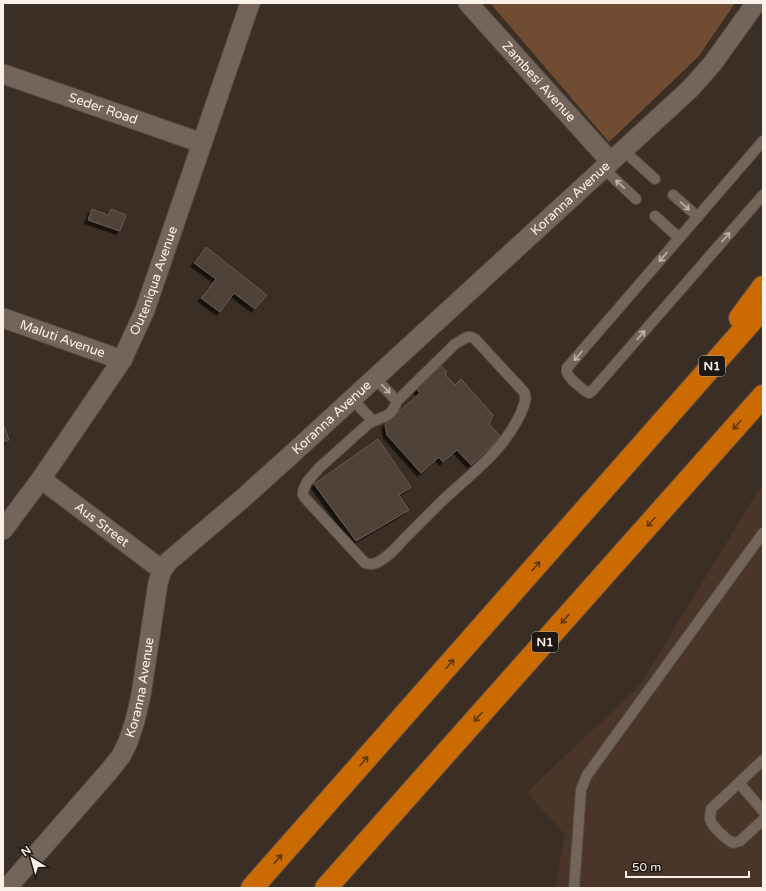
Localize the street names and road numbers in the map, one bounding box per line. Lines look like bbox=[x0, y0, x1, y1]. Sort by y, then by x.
street label: Zambesi Avenue bbox=[499, 38, 579, 125]
street label: Seder Road bbox=[67, 89, 140, 128]
street label: Koranna Avenue bbox=[527, 158, 613, 239]
street label: Outeniqua Avenue bbox=[126, 224, 181, 338]
street label: Maluti Avenue bbox=[18, 317, 107, 361]
road number: N1 bbox=[699, 356, 725, 376]
street label: Koranna Avenue bbox=[289, 377, 375, 458]
street label: Aus Street bbox=[71, 499, 132, 550]
road number: N1 bbox=[532, 632, 558, 652]
street label: Koranna Avenue bbox=[122, 636, 158, 740]

